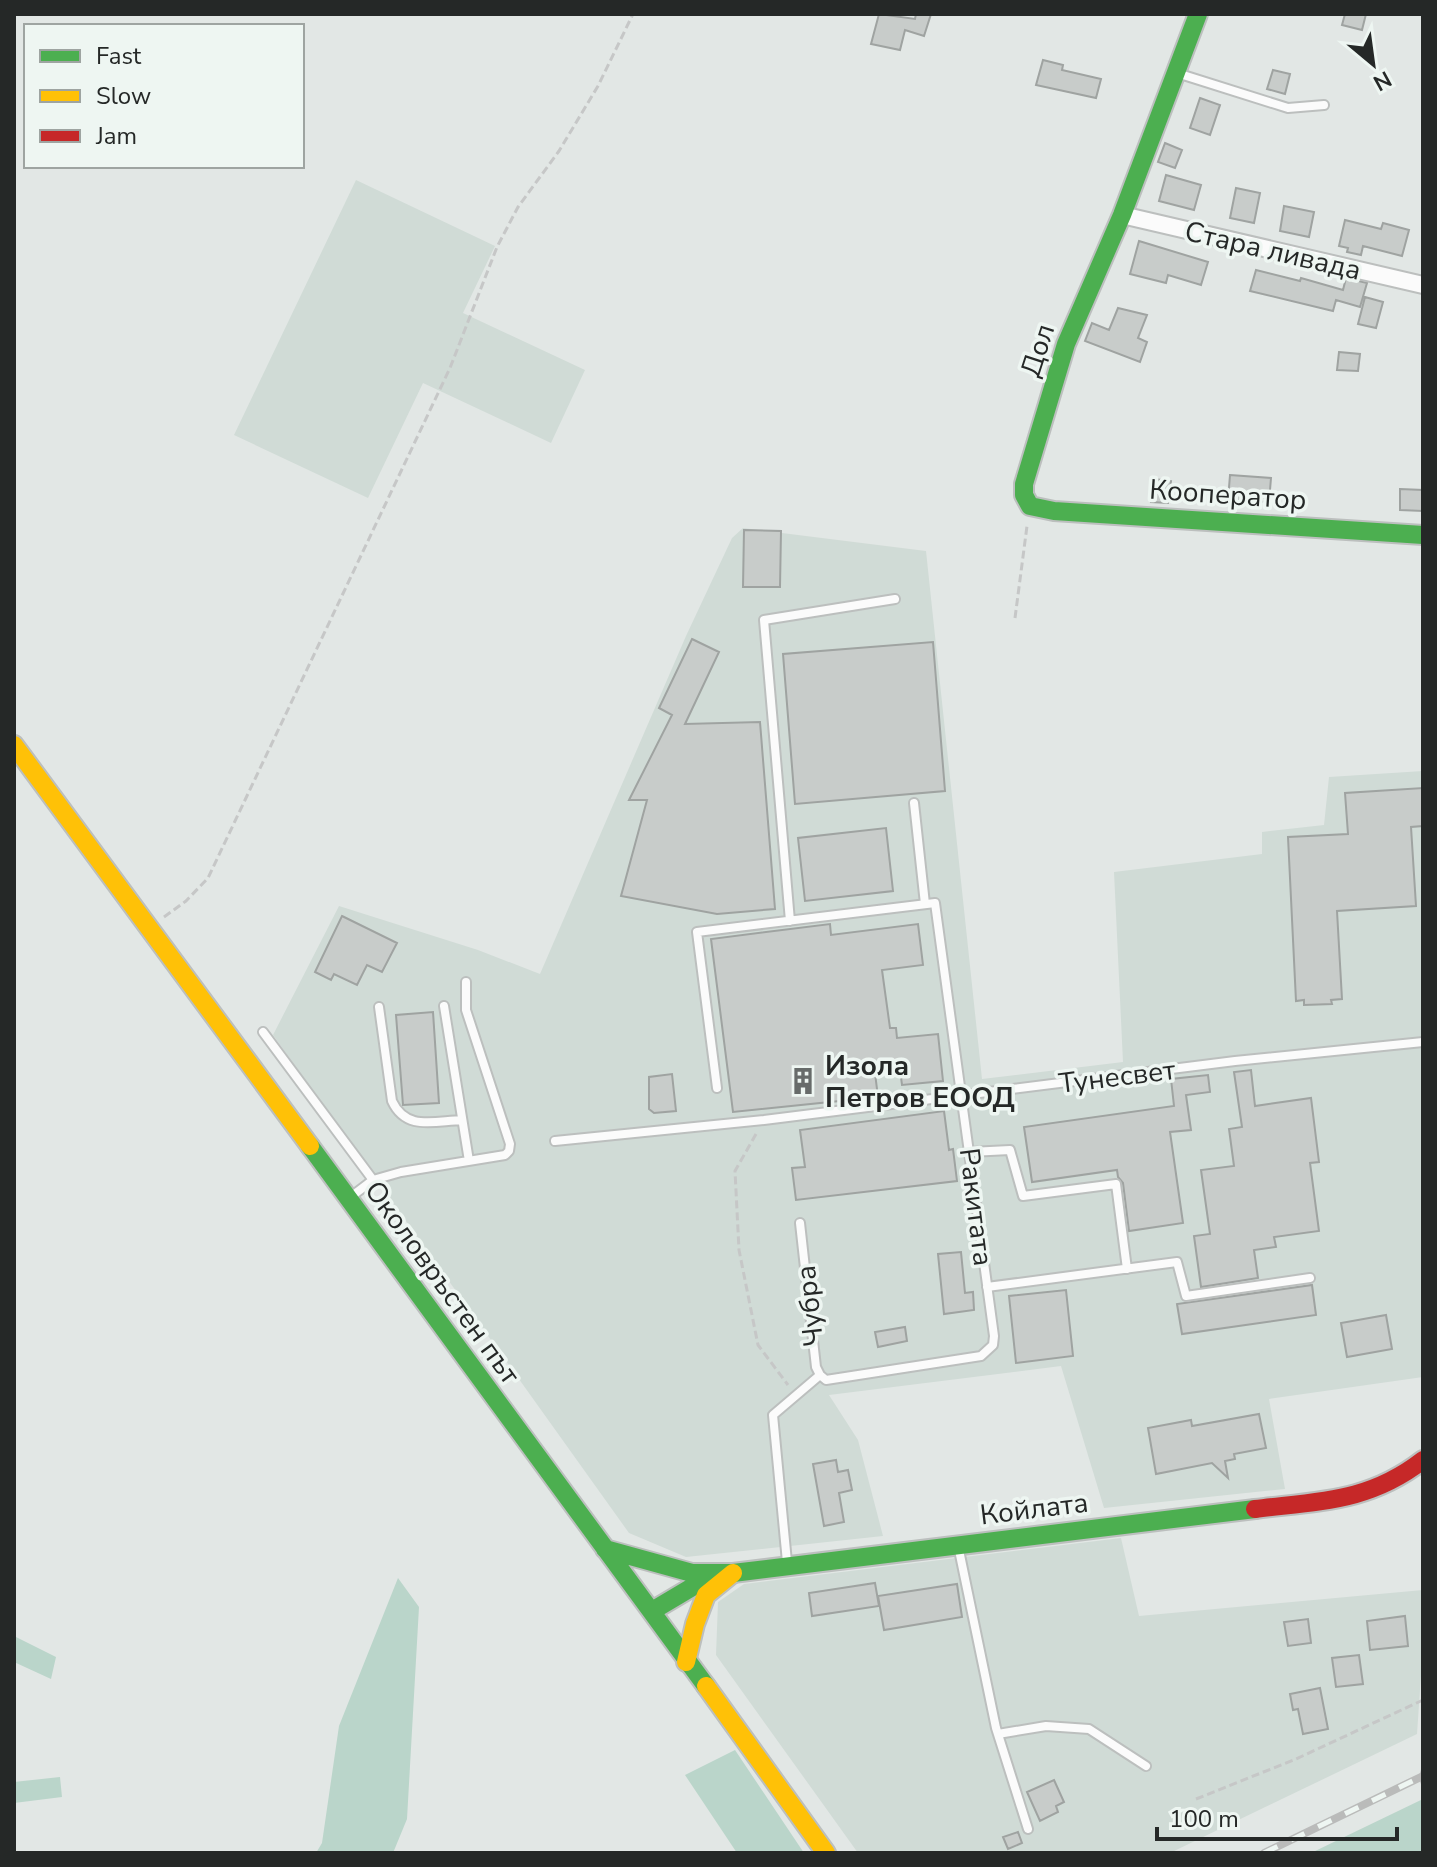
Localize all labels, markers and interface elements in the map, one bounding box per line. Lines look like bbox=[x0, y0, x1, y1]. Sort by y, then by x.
legend bbox=[24, 24, 304, 168]
north arrow bbox=[1333, 24, 1413, 104]
text: Fast bbox=[96, 40, 142, 72]
text: N bbox=[1368, 64, 1397, 98]
text: Slow bbox=[96, 80, 151, 112]
text: Jam bbox=[95, 120, 137, 152]
street label: Стара ливада bbox=[1181, 212, 1365, 290]
street label: Дол bbox=[1012, 319, 1064, 382]
street label: Кооператор bbox=[1148, 471, 1308, 519]
place label: Изола Петров ЕООД bbox=[825, 1047, 1015, 1117]
street label: Тунесвет bbox=[1057, 1051, 1178, 1103]
building icon: Изола Петров ЕООД bbox=[788, 1066, 818, 1096]
street label: Ракитата bbox=[950, 1146, 1002, 1268]
street label: Околовръстен път bbox=[356, 1173, 529, 1392]
street label: Чубра bbox=[787, 1264, 833, 1348]
street label: Койлата bbox=[978, 1484, 1090, 1534]
scale bar bbox=[1157, 1791, 1397, 1841]
text: 100 m bbox=[1169, 1803, 1239, 1835]

